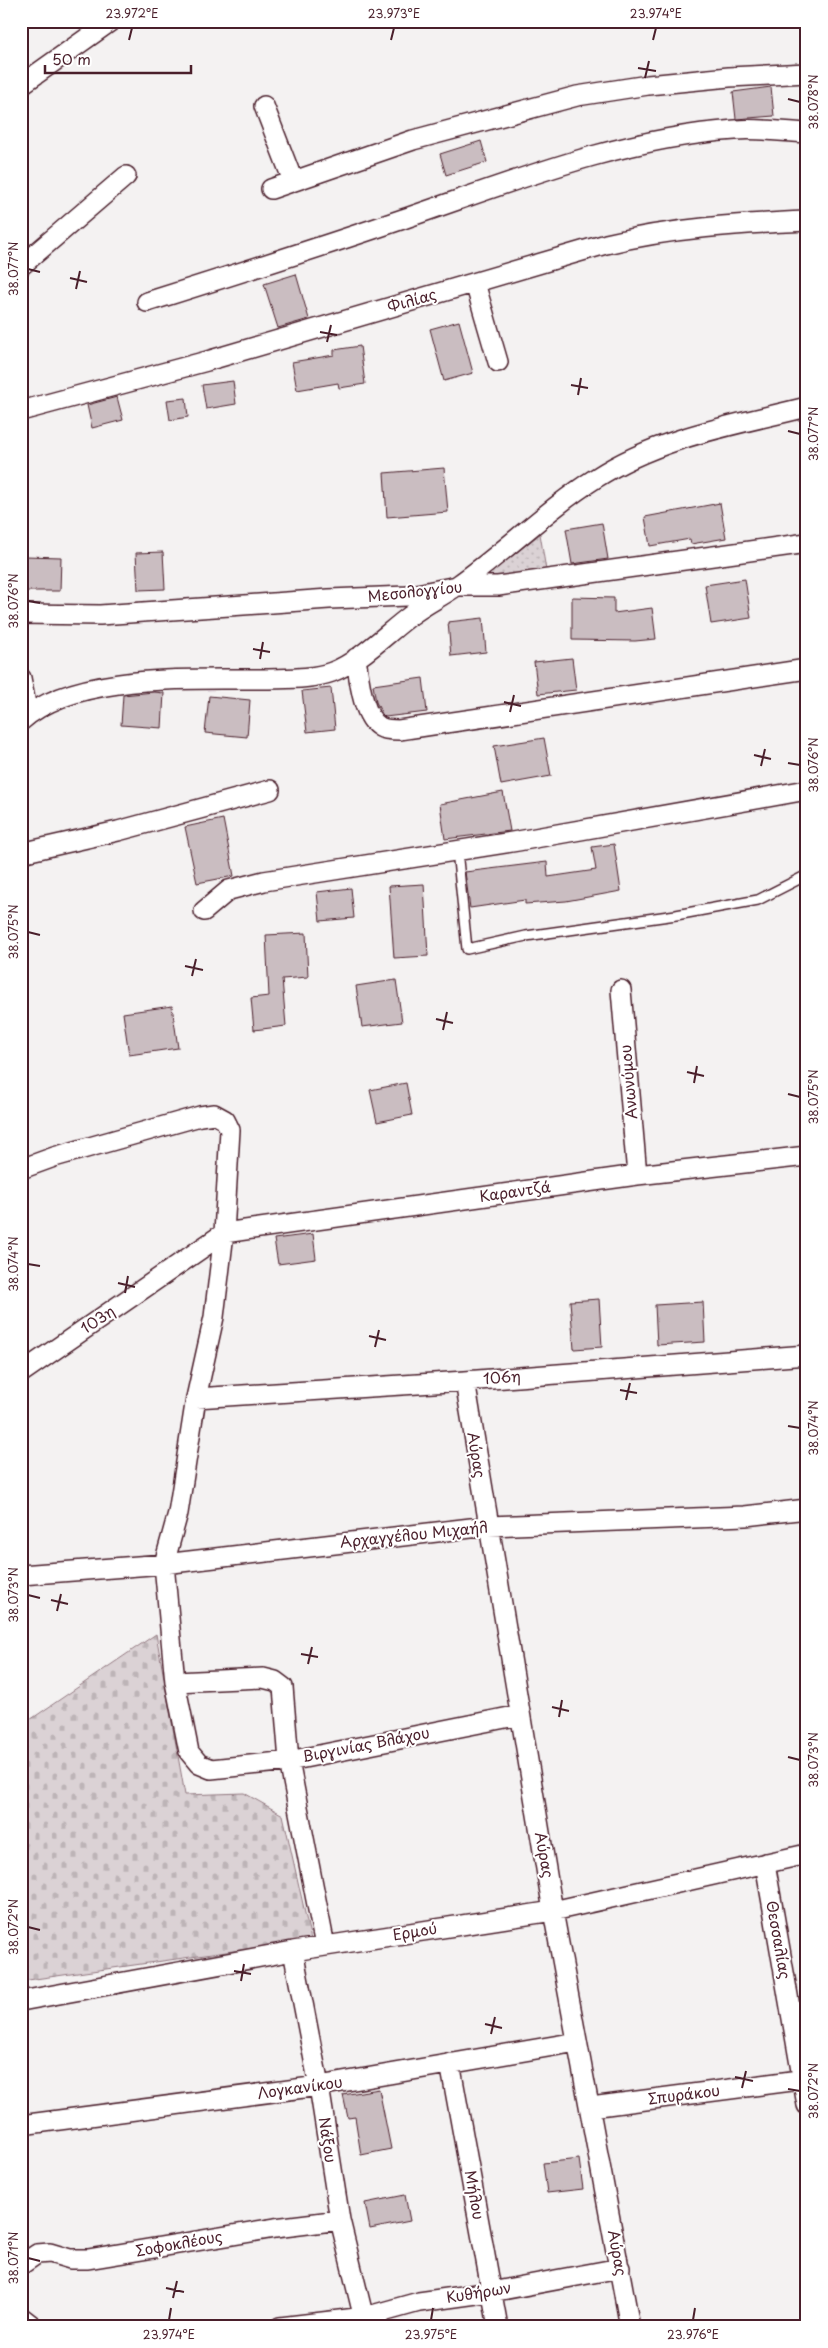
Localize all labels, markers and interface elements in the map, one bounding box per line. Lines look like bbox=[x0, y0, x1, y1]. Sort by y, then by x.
text: 23.972°E bbox=[105, 4, 159, 22]
text: 23.973°E bbox=[368, 4, 420, 22]
text: 23.974°E bbox=[630, 4, 682, 22]
scale bar bbox=[45, 42, 191, 74]
text: 50 m bbox=[52, 47, 91, 70]
text: 38.078°N bbox=[804, 74, 822, 130]
text: 38.077°N bbox=[4, 242, 22, 296]
street label: Φιλίας bbox=[384, 282, 439, 318]
text: 38.077°N bbox=[804, 407, 822, 461]
text: 38.076°N bbox=[4, 573, 22, 629]
street label: Μεσολογγίου bbox=[366, 574, 463, 607]
text: 38.076°N bbox=[804, 737, 822, 793]
text: 38.075°N bbox=[4, 904, 22, 960]
street label: Ανωνύμου bbox=[613, 1044, 642, 1120]
text: 38.075°N bbox=[804, 1069, 822, 1125]
street label: Καραντζά bbox=[478, 1174, 552, 1207]
text: 38.074°N bbox=[4, 1236, 22, 1292]
street label: 103η bbox=[75, 1299, 119, 1339]
street label: 106η bbox=[482, 1364, 522, 1389]
text: 38.074°N bbox=[804, 1400, 822, 1456]
street label: Αύρας bbox=[462, 1430, 493, 1480]
street label: Αρχαγγέλου Μιχαήλ bbox=[339, 1514, 489, 1553]
text: 38.073°N bbox=[4, 1567, 22, 1623]
street label: Βιργινίας Βλάχου bbox=[300, 1720, 431, 1767]
text: 38.073°N bbox=[804, 1732, 822, 1788]
street label: Αύρας bbox=[530, 1830, 561, 1880]
text: 38.072°N bbox=[4, 1899, 22, 1955]
street label: Θεσσαλίας bbox=[761, 1899, 798, 1981]
street label: Ερμού bbox=[391, 1916, 439, 1945]
text: 38.072°N bbox=[804, 2063, 822, 2119]
street label: Λογκανίκου bbox=[256, 2069, 344, 2104]
street label: Σπυράκου bbox=[646, 2078, 721, 2109]
street label: Νάξου bbox=[314, 2115, 343, 2164]
street label: Μήλου bbox=[460, 2168, 491, 2221]
street label: Σοφοκλέους bbox=[134, 2224, 224, 2261]
street label: Αύρας bbox=[603, 2228, 634, 2278]
text: 38.071°N bbox=[4, 2232, 22, 2284]
street label: Κυθήρων bbox=[445, 2275, 513, 2308]
text: 23.974°E bbox=[143, 2325, 195, 2343]
text: 23.975°E bbox=[405, 2325, 457, 2343]
text: 23.976°E bbox=[667, 2325, 719, 2343]

